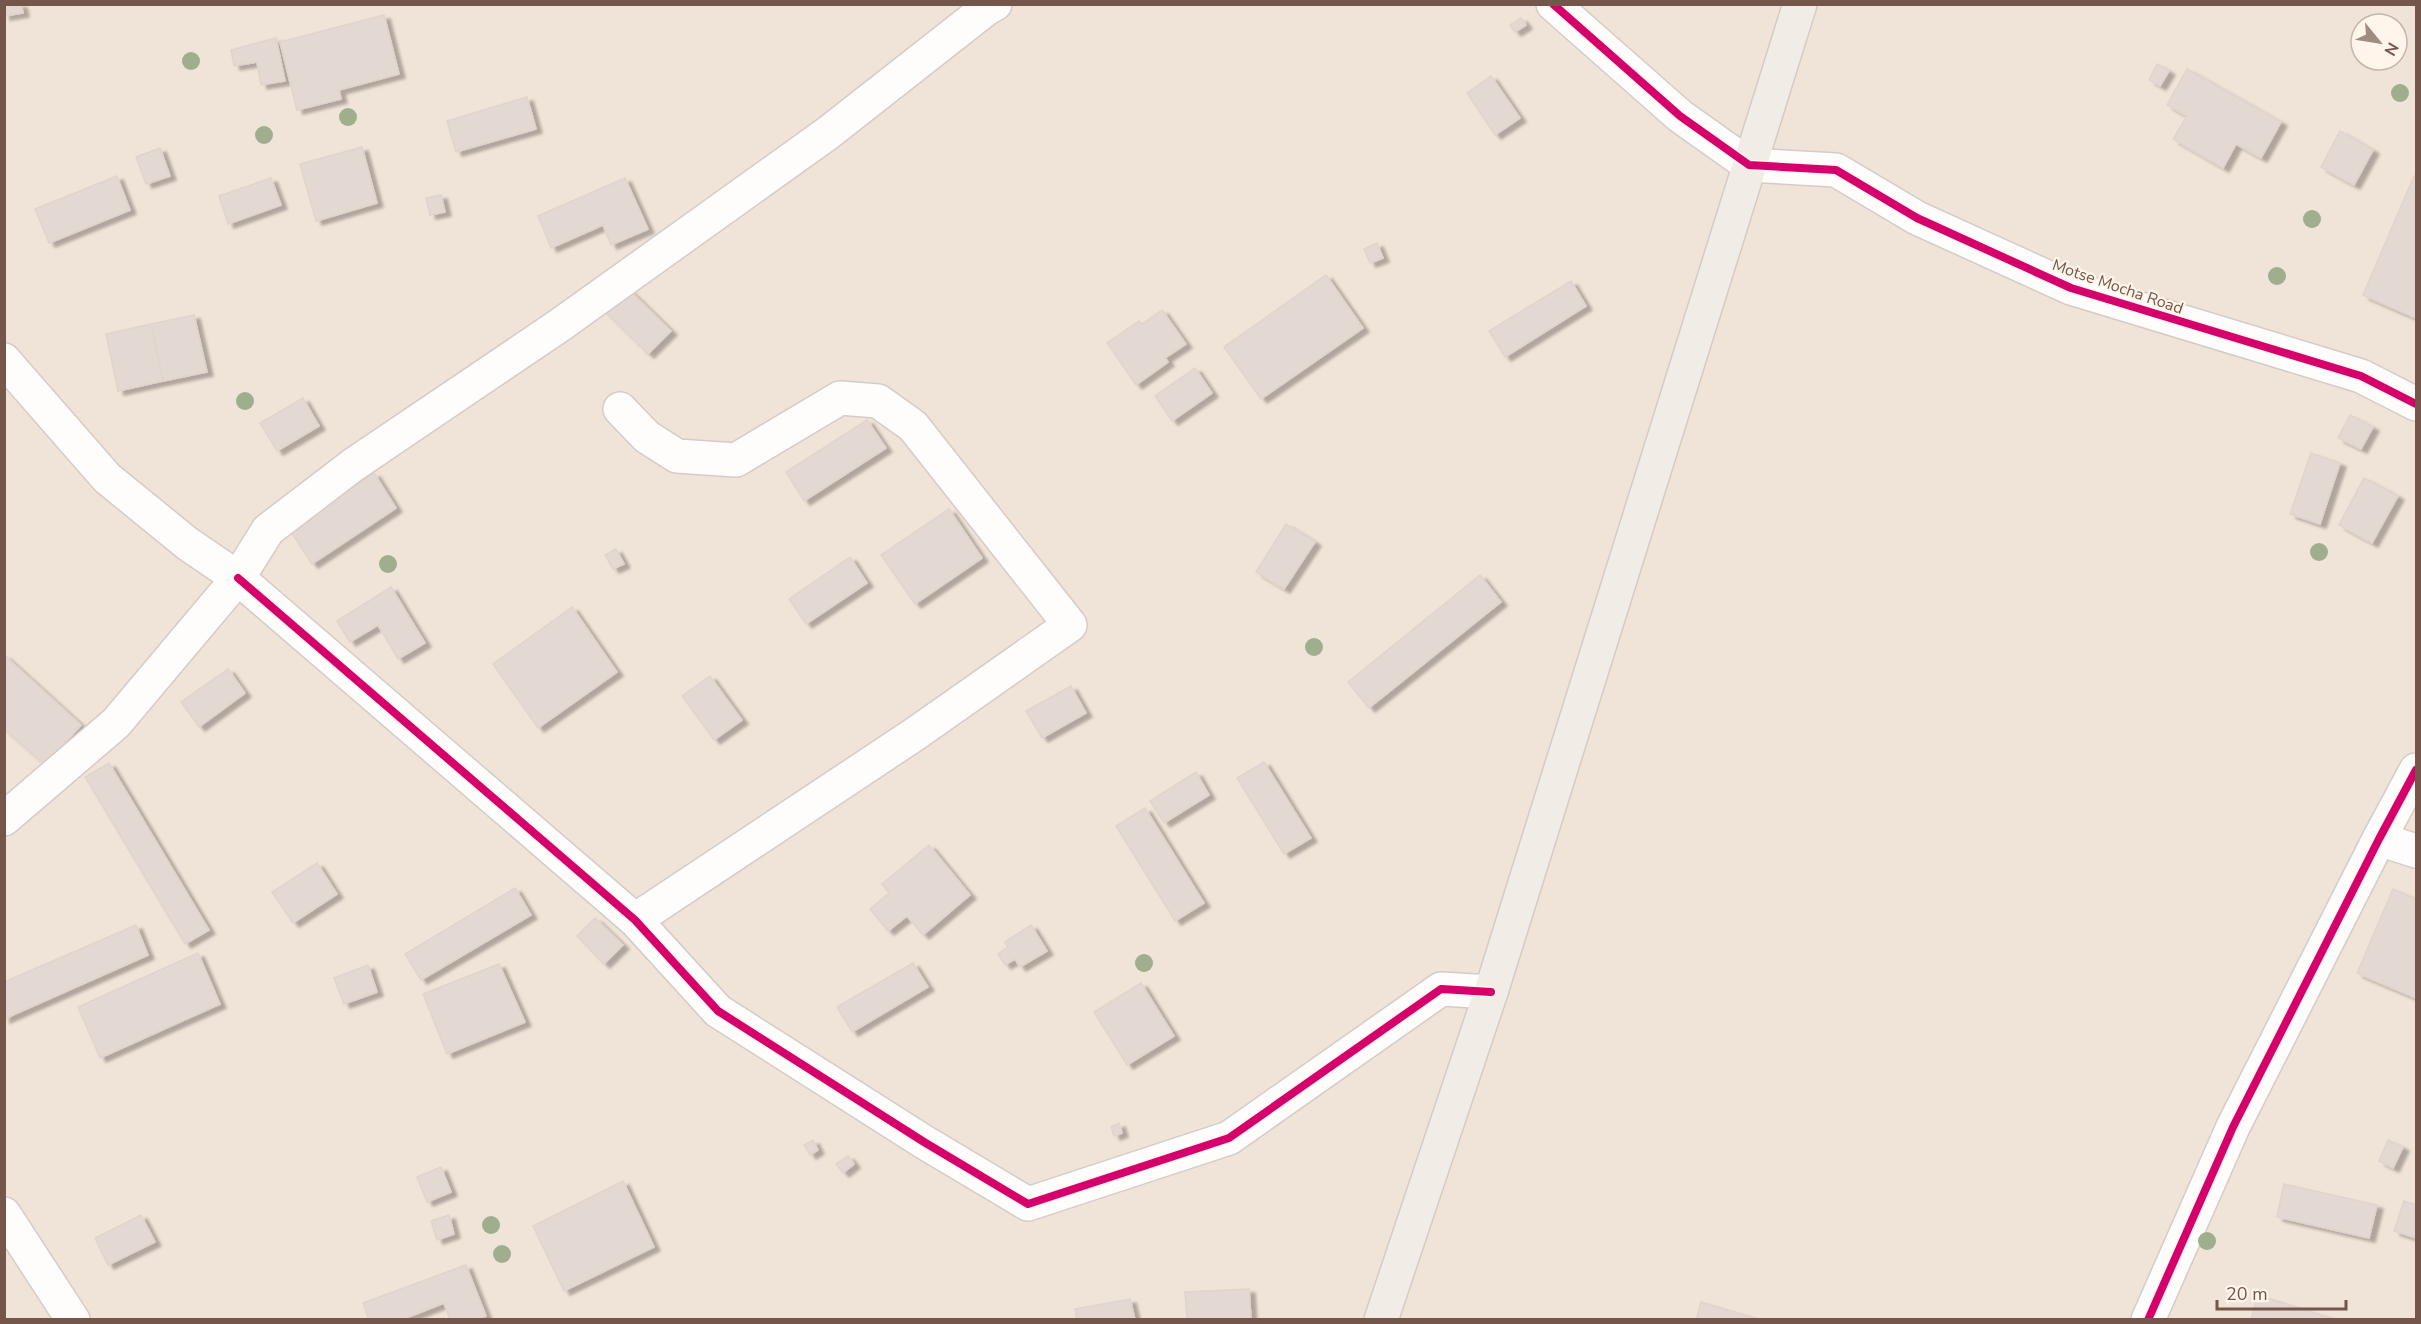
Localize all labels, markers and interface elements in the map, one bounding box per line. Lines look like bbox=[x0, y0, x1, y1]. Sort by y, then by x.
north arrow bbox=[2349, 12, 2409, 72]
text: N bbox=[2379, 38, 2404, 60]
street label: Motse Mocha Road bbox=[2049, 254, 2186, 320]
scale bar bbox=[2217, 1273, 2346, 1311]
text: 20 m bbox=[2226, 1282, 2268, 1306]

